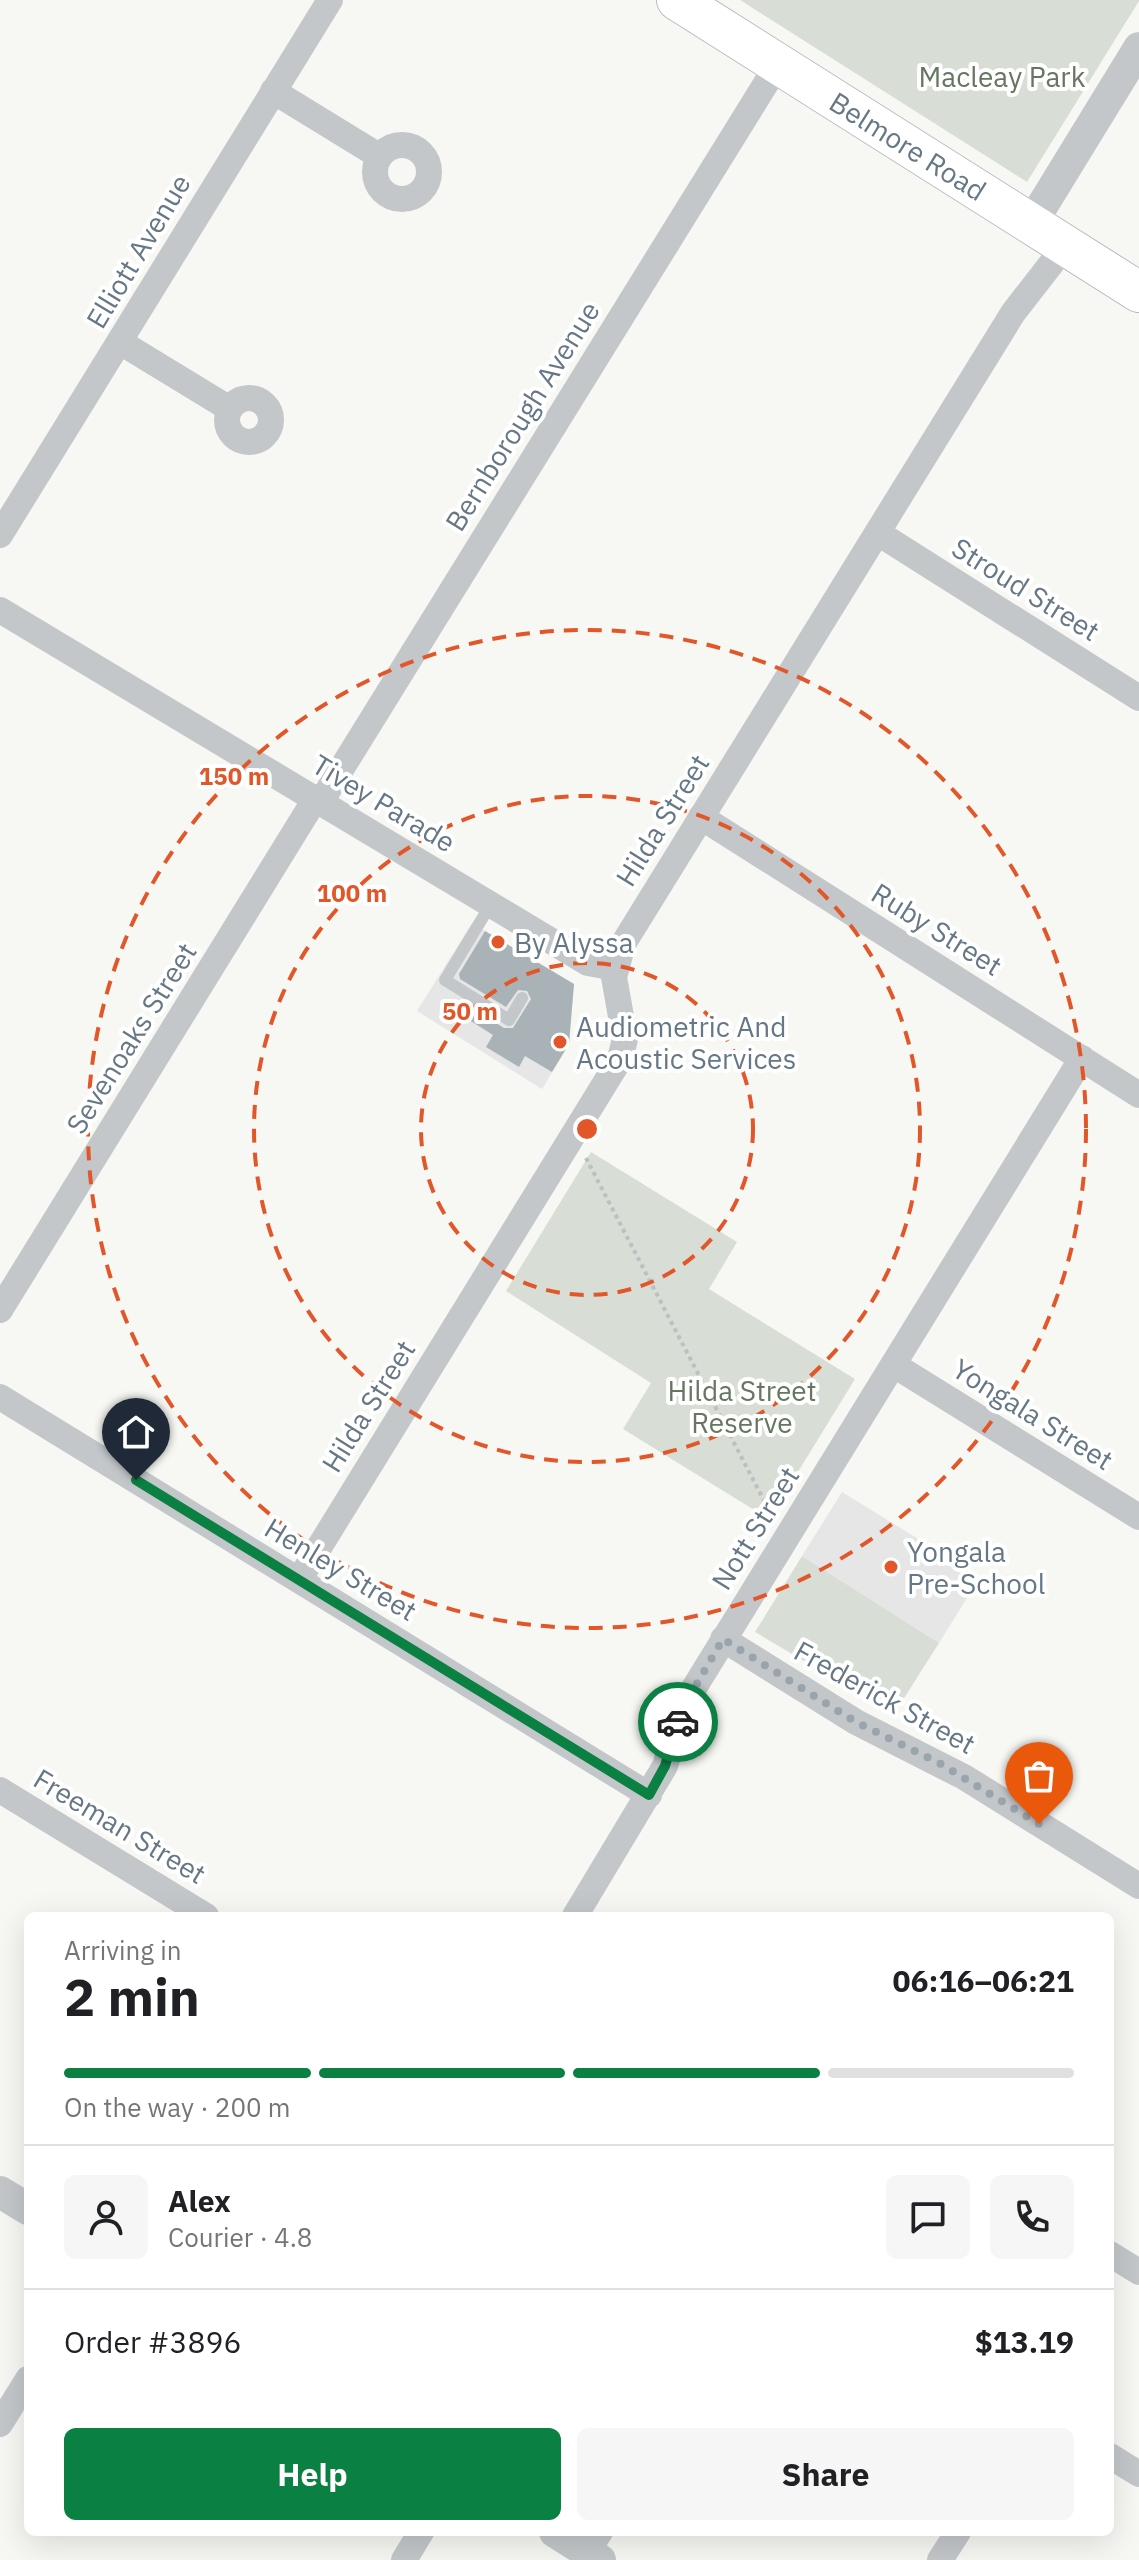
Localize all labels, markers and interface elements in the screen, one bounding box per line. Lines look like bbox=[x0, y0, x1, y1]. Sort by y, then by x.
park label: Macleay Park bbox=[919, 58, 1086, 95]
street label: Belmore Road bbox=[823, 83, 993, 209]
street label: Elliott Avenue bbox=[77, 167, 199, 335]
street label: Bernborough Avenue bbox=[436, 294, 608, 538]
street label: Stroud Street bbox=[945, 529, 1107, 649]
street label: Tivey Parade bbox=[306, 746, 462, 860]
street label: Hilda Street bbox=[607, 747, 717, 893]
text: 150 m bbox=[199, 760, 269, 792]
street label: Ruby Street bbox=[865, 874, 1009, 984]
text: 100 m bbox=[317, 877, 387, 909]
place label: By Alyssa bbox=[514, 924, 634, 961]
marker: By Alyssa bbox=[489, 933, 507, 951]
street label: Sevenoaks Street bbox=[57, 936, 205, 1140]
text: 50 m bbox=[442, 995, 498, 1027]
place label: Audiometric And Acoustic Services bbox=[576, 1008, 796, 1077]
marker: Audiometric And Acoustic Services bbox=[551, 1033, 569, 1051]
centre of rings bbox=[573, 1115, 601, 1143]
street label: Hilda Street bbox=[313, 1333, 423, 1479]
street label: Yongala Street bbox=[946, 1350, 1120, 1478]
park label: Hilda Street Reserve bbox=[667, 1372, 817, 1441]
pin bbox=[102, 1398, 170, 1480]
icon: home bbox=[114, 1410, 158, 1454]
street label: Nott Street bbox=[703, 1460, 807, 1596]
street label: Henley Street bbox=[258, 1509, 424, 1629]
place label: Yongala Pre-School bbox=[907, 1533, 1045, 1602]
marker: Yongala Pre-School bbox=[882, 1558, 900, 1576]
street label: Frederick Street bbox=[788, 1632, 982, 1762]
courier bbox=[638, 1682, 718, 1762]
icon: car bbox=[656, 1700, 700, 1744]
pin bbox=[1005, 1742, 1073, 1824]
icon: bag bbox=[1017, 1754, 1061, 1798]
street label: Freeman Street bbox=[27, 1760, 213, 1892]
text: Arriving in bbox=[64, 1933, 181, 1967]
text: 06:16–06:21 bbox=[893, 1961, 1074, 2000]
text: 2 min bbox=[64, 1963, 200, 2030]
text: On the way · 200 m bbox=[64, 2090, 290, 2124]
button: person bbox=[64, 2175, 148, 2259]
button: chat bbox=[886, 2175, 970, 2259]
button: phone bbox=[990, 2175, 1074, 2259]
text: Alex bbox=[168, 2181, 231, 2220]
text: Courier · 4.8 bbox=[168, 2220, 312, 2254]
text: Order #3896 bbox=[64, 2322, 241, 2361]
text: $13.19 bbox=[975, 2322, 1074, 2361]
button: Help bbox=[64, 2428, 561, 2520]
button: Share bbox=[577, 2428, 1074, 2520]

